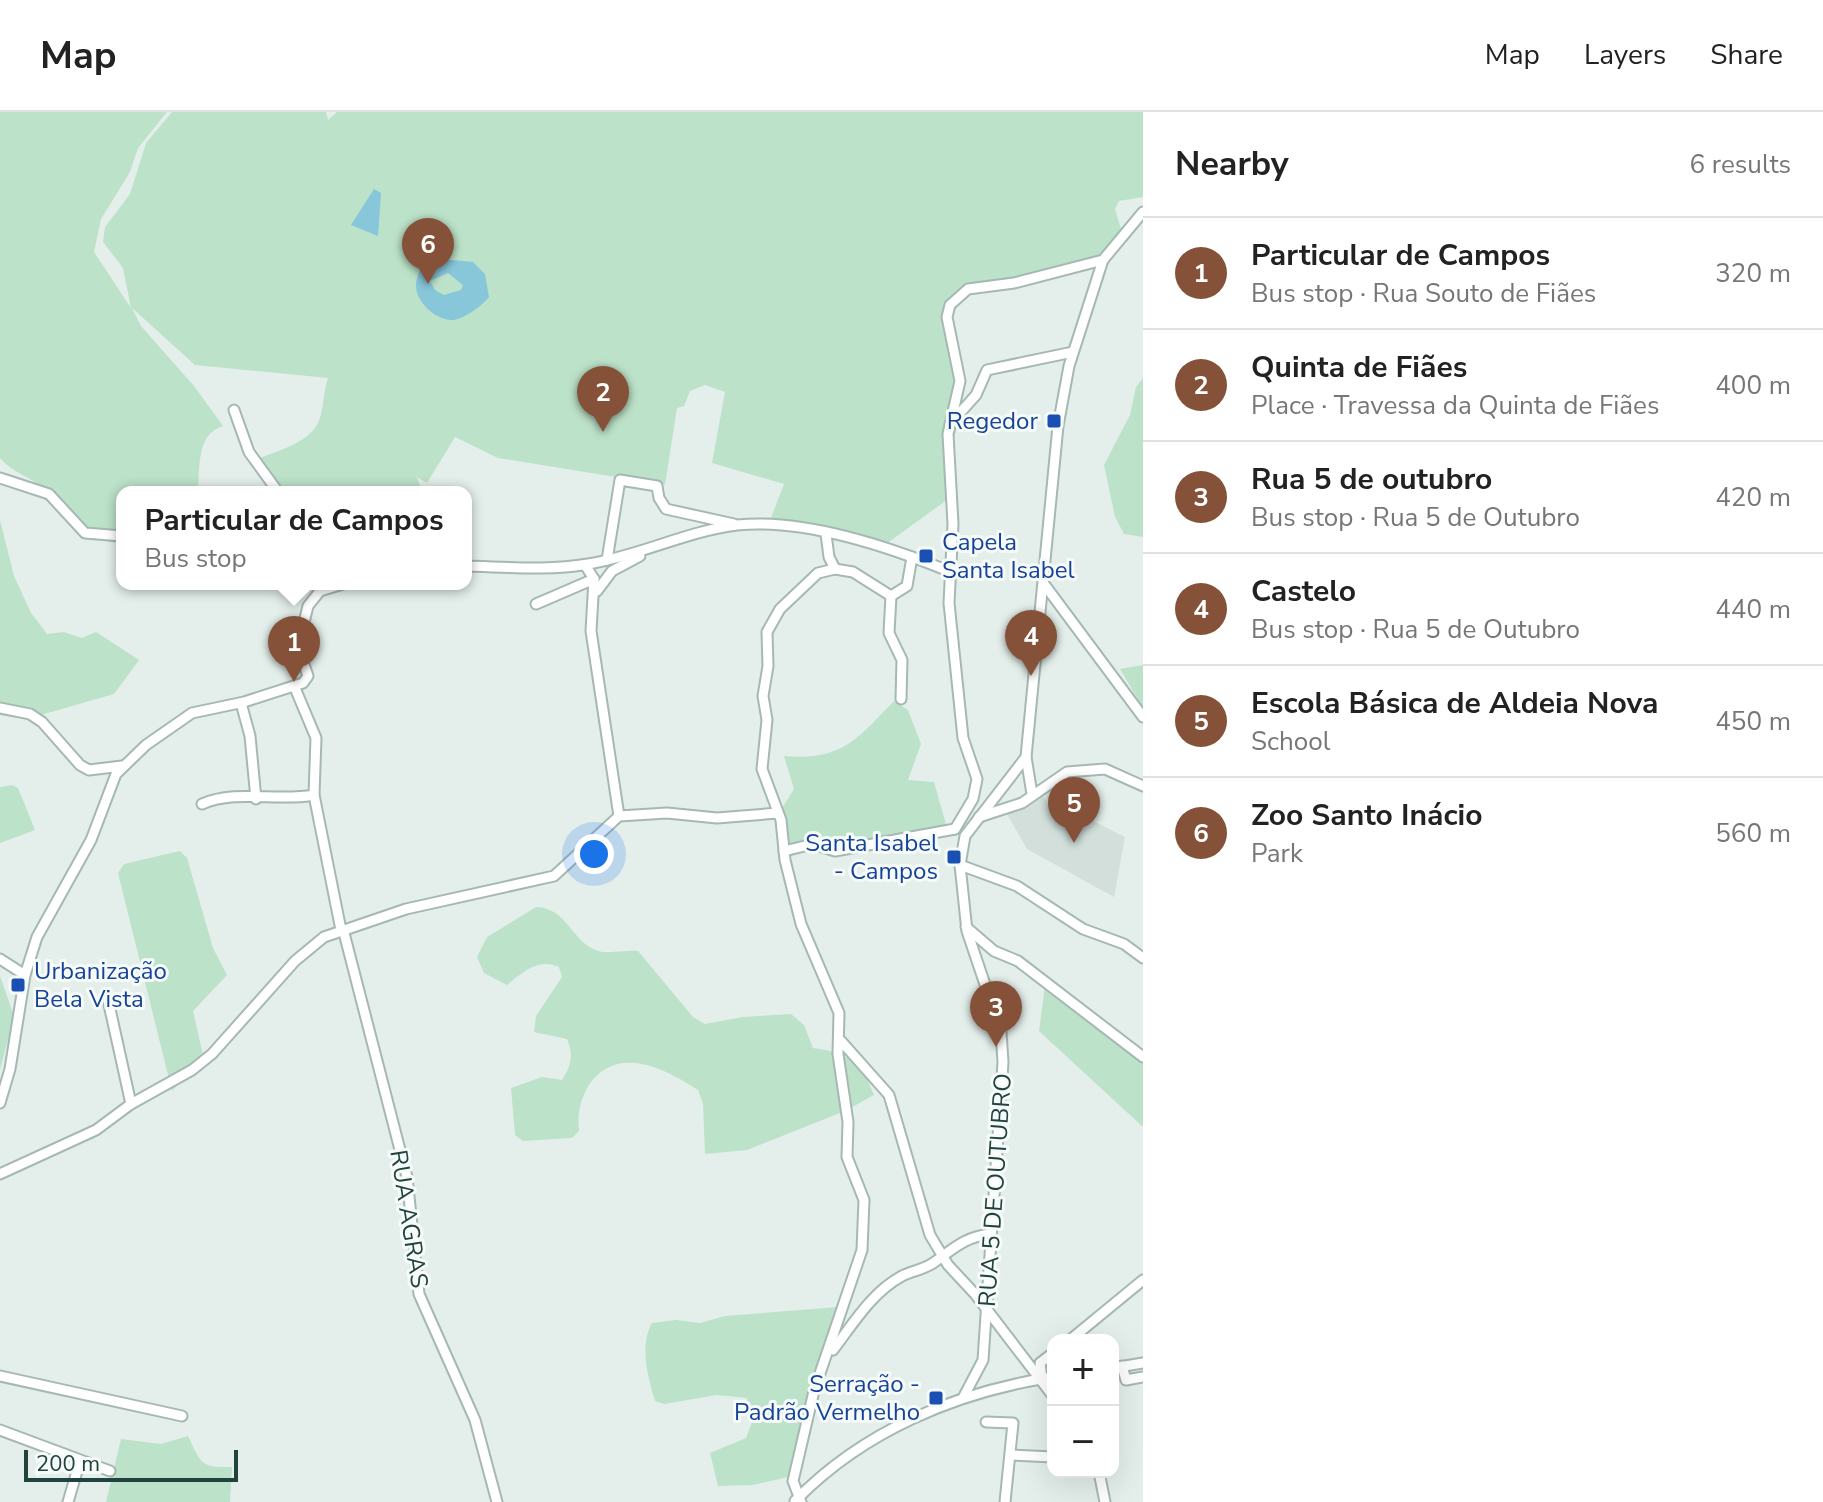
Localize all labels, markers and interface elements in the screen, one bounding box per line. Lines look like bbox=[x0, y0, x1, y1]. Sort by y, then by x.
text: Map bbox=[40, 30, 117, 81]
text: Map bbox=[1485, 36, 1540, 74]
text: Layers bbox=[1584, 36, 1666, 74]
text: Share bbox=[1710, 36, 1783, 74]
text: Nearby bbox=[1175, 141, 1289, 187]
text: 6 results bbox=[1690, 147, 1791, 182]
pin: 6 bbox=[402, 218, 454, 284]
text: Particular de Campos bbox=[1251, 235, 1550, 276]
text: 1 bbox=[1193, 256, 1209, 291]
text: 320 m bbox=[1715, 256, 1791, 291]
text: Bus stop · Rua Souto de Fiães bbox=[1251, 276, 1596, 311]
text: Quinta de Fiães bbox=[1251, 347, 1467, 388]
pin: 2 bbox=[577, 366, 629, 432]
text: 2 bbox=[1193, 368, 1209, 403]
text: 400 m bbox=[1715, 368, 1791, 403]
text: Place · Travessa da Quinta de Fiães bbox=[1251, 388, 1659, 423]
place label: Regedor bbox=[947, 405, 1038, 437]
marker: Regedor bbox=[1045, 412, 1063, 430]
text: Rua 5 de outubro bbox=[1251, 459, 1492, 500]
text: 3 bbox=[1193, 480, 1209, 515]
text: 420 m bbox=[1715, 480, 1791, 515]
popup bbox=[116, 486, 472, 590]
text: Particular de Campos bbox=[144, 500, 444, 541]
text: Bus stop · Rua 5 de Outubro bbox=[1251, 500, 1580, 535]
place label: Capela Santa Isabel bbox=[942, 526, 1075, 586]
text: Bus stop bbox=[144, 541, 247, 576]
marker: Capela Santa Isabel bbox=[917, 547, 935, 565]
text: Castelo bbox=[1251, 571, 1356, 612]
text: 4 bbox=[1193, 592, 1209, 627]
text: 440 m bbox=[1715, 592, 1791, 627]
pin: 4 bbox=[1005, 610, 1057, 676]
text: Bus stop · Rua 5 de Outubro bbox=[1251, 612, 1580, 647]
pin: 1 bbox=[268, 616, 320, 682]
text: Escola Básica de Aldeia Nova bbox=[1251, 683, 1658, 724]
text: 5 bbox=[1193, 704, 1209, 739]
text: 450 m bbox=[1715, 704, 1791, 739]
text: School bbox=[1251, 724, 1330, 759]
pin: 5 bbox=[1048, 777, 1100, 843]
text: Zoo Santo Inácio bbox=[1251, 795, 1482, 836]
text: 6 bbox=[1193, 816, 1209, 851]
text: 560 m bbox=[1715, 816, 1791, 851]
place label: Santa Isabel - Campos bbox=[805, 827, 938, 887]
your location bbox=[574, 834, 614, 874]
text: Park bbox=[1251, 836, 1303, 871]
marker: Santa Isabel - Campos bbox=[945, 848, 963, 866]
place label: Urbanização Bela Vista bbox=[34, 955, 167, 1015]
marker: Urbanização Bela Vista bbox=[9, 976, 27, 994]
pin: 3 bbox=[970, 981, 1022, 1047]
street label: RUA 5 DE OUTUBRO bbox=[971, 1072, 1019, 1308]
street label: RUA AGRAS bbox=[382, 1148, 436, 1290]
map controls bbox=[1047, 1334, 1119, 1478]
button: + bbox=[1047, 1334, 1119, 1406]
place label: Serração - Padrão Vermelho bbox=[734, 1368, 920, 1428]
marker: Serração - Padrão Vermelho bbox=[927, 1389, 945, 1407]
button: − bbox=[1047, 1406, 1119, 1478]
scale bar bbox=[24, 1446, 238, 1482]
text: 200 m bbox=[36, 1449, 100, 1479]

